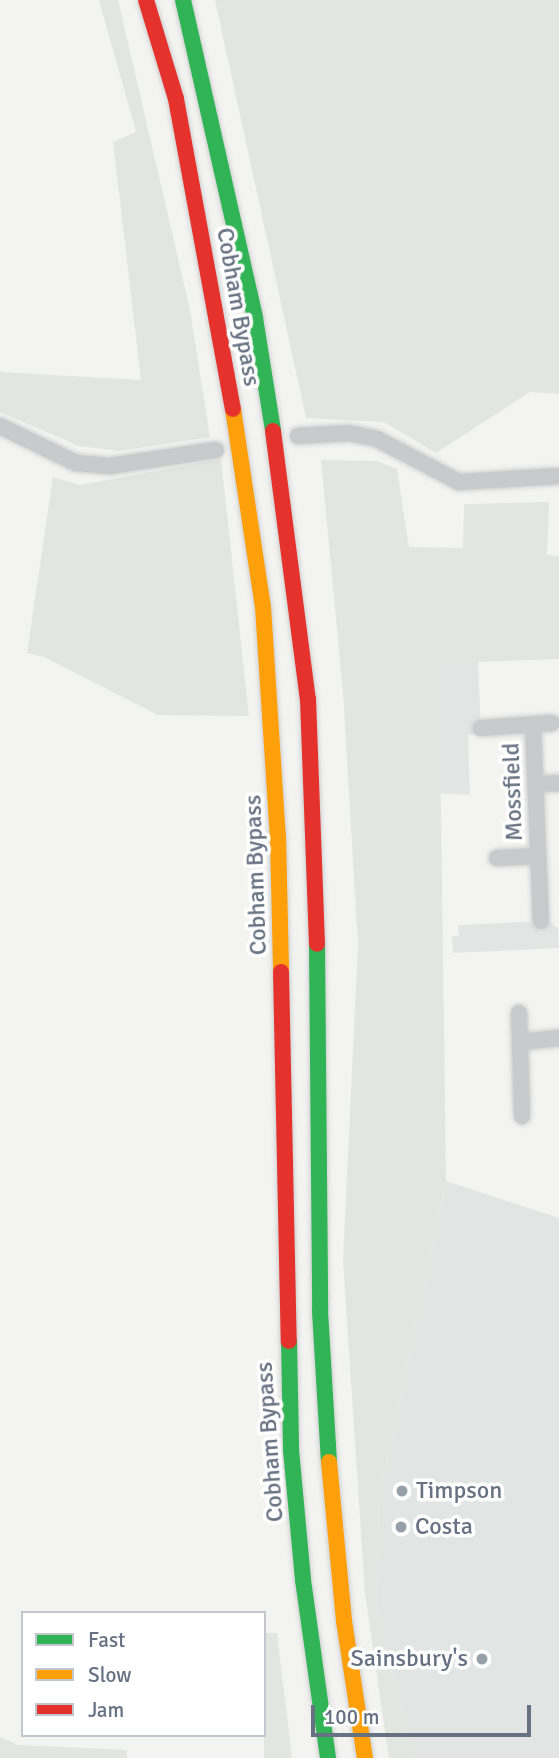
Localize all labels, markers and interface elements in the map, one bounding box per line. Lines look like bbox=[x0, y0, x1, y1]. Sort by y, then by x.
street label: Cobham Bypass bbox=[210, 226, 266, 388]
street label: Mossfield bbox=[497, 742, 529, 842]
street label: Cobham Bypass bbox=[239, 794, 273, 956]
street label: Cobham Bypass bbox=[250, 1361, 290, 1523]
place label: Timpson bbox=[416, 1477, 502, 1505]
marker: Timpson bbox=[394, 1483, 410, 1499]
place label: Costa bbox=[415, 1513, 473, 1541]
marker: Costa bbox=[393, 1519, 409, 1535]
legend bbox=[21, 1611, 266, 1737]
text: Fast bbox=[88, 1627, 125, 1653]
place label: Sainsbury's bbox=[350, 1645, 468, 1673]
marker: Sainsbury's bbox=[474, 1651, 490, 1667]
text: Slow bbox=[88, 1662, 132, 1688]
scale bar bbox=[314, 1692, 534, 1736]
text: Jam bbox=[88, 1697, 124, 1723]
text: 100 m bbox=[324, 1704, 379, 1730]

